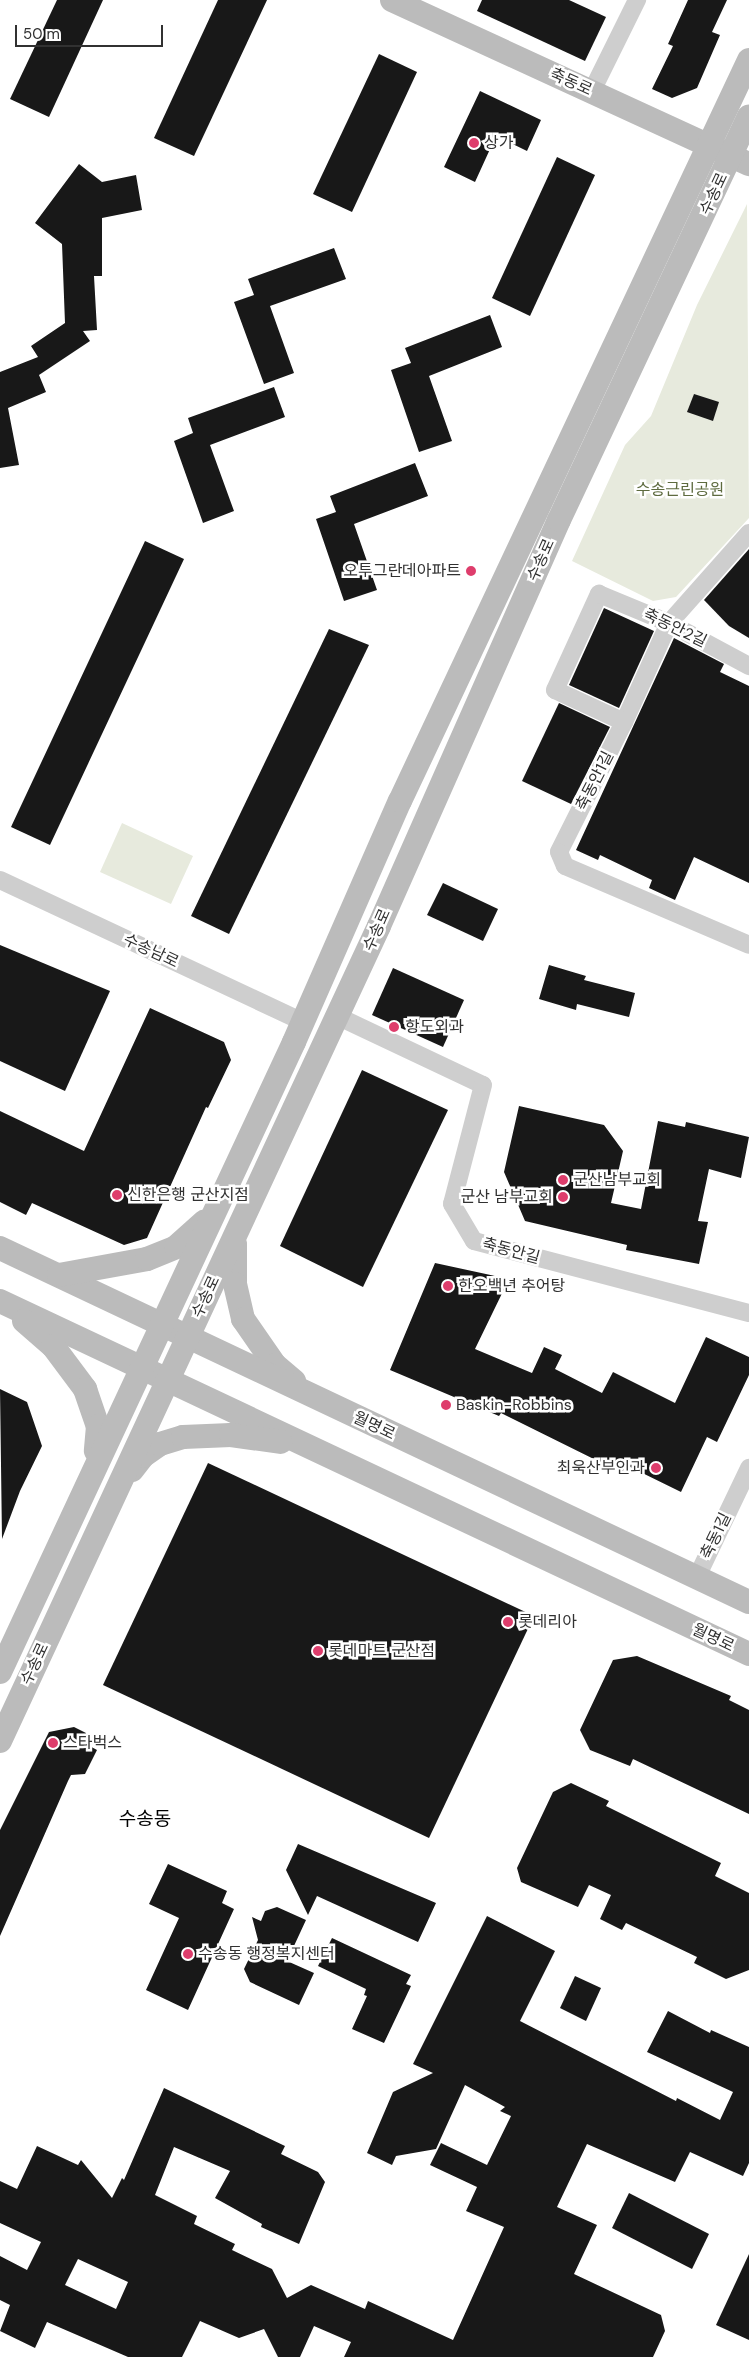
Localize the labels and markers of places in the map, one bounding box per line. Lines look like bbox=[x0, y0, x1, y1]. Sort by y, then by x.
place label: 상가 bbox=[484, 133, 513, 153]
marker: 상가 bbox=[468, 137, 480, 149]
place label: 오투그란데아파트 bbox=[343, 561, 461, 581]
marker: 오투그란데아파트 bbox=[465, 565, 477, 577]
place label: 항도외과 bbox=[405, 1017, 464, 1037]
marker: 항도외과 bbox=[387, 1020, 401, 1034]
place label: 군산남부교회 bbox=[573, 1170, 661, 1190]
marker: 군산남부교회 bbox=[557, 1174, 569, 1186]
place label: 신한은행 군산지점 bbox=[127, 1185, 249, 1205]
place label: 군산 남부교회 bbox=[460, 1187, 553, 1207]
marker: 신한은행 군산지점 bbox=[111, 1189, 123, 1201]
marker: 군산 남부교회 bbox=[557, 1191, 569, 1203]
place label: 한오백년 추어탕 bbox=[458, 1276, 565, 1296]
marker: 한오백년 추어탕 bbox=[442, 1280, 454, 1292]
place label: Baskin-Robbins bbox=[456, 1395, 572, 1415]
marker: Baskin-Robbins bbox=[440, 1399, 452, 1411]
place label: 최욱산부인과 bbox=[557, 1458, 645, 1478]
marker: 최욱산부인과 bbox=[649, 1461, 663, 1475]
place label: 롯데리아 bbox=[518, 1612, 577, 1632]
marker: 롯데리아 bbox=[502, 1616, 514, 1628]
place label: 롯데마트 군산점 bbox=[328, 1641, 435, 1661]
marker: 롯데마트 군산점 bbox=[312, 1645, 324, 1657]
place label: 스타벅스 bbox=[63, 1733, 122, 1753]
marker: 스타벅스 bbox=[47, 1737, 59, 1749]
place label: 수송동 행정복지센터 bbox=[198, 1944, 335, 1964]
marker: 수송동 행정복지센터 bbox=[182, 1948, 194, 1960]

